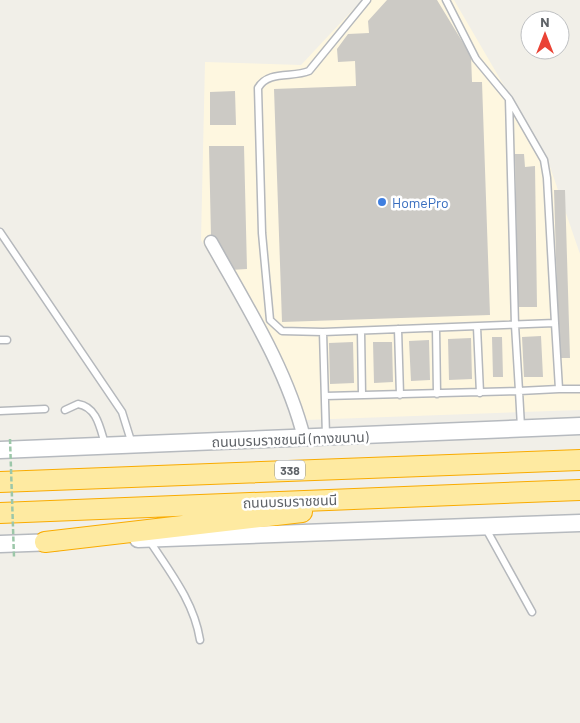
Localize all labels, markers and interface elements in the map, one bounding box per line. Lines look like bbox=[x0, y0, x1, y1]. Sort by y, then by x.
north arrow bbox=[520, 10, 570, 60]
text: N bbox=[540, 13, 550, 30]
place label: HomePro bbox=[392, 194, 449, 211]
marker: HomePro bbox=[376, 196, 388, 208]
street label: ถนนบรมราชชนนี (ทางขนาน) bbox=[211, 428, 369, 450]
road number: 338 bbox=[275, 460, 305, 480]
street label: ถนนบรมราชชนนี bbox=[242, 491, 338, 511]

